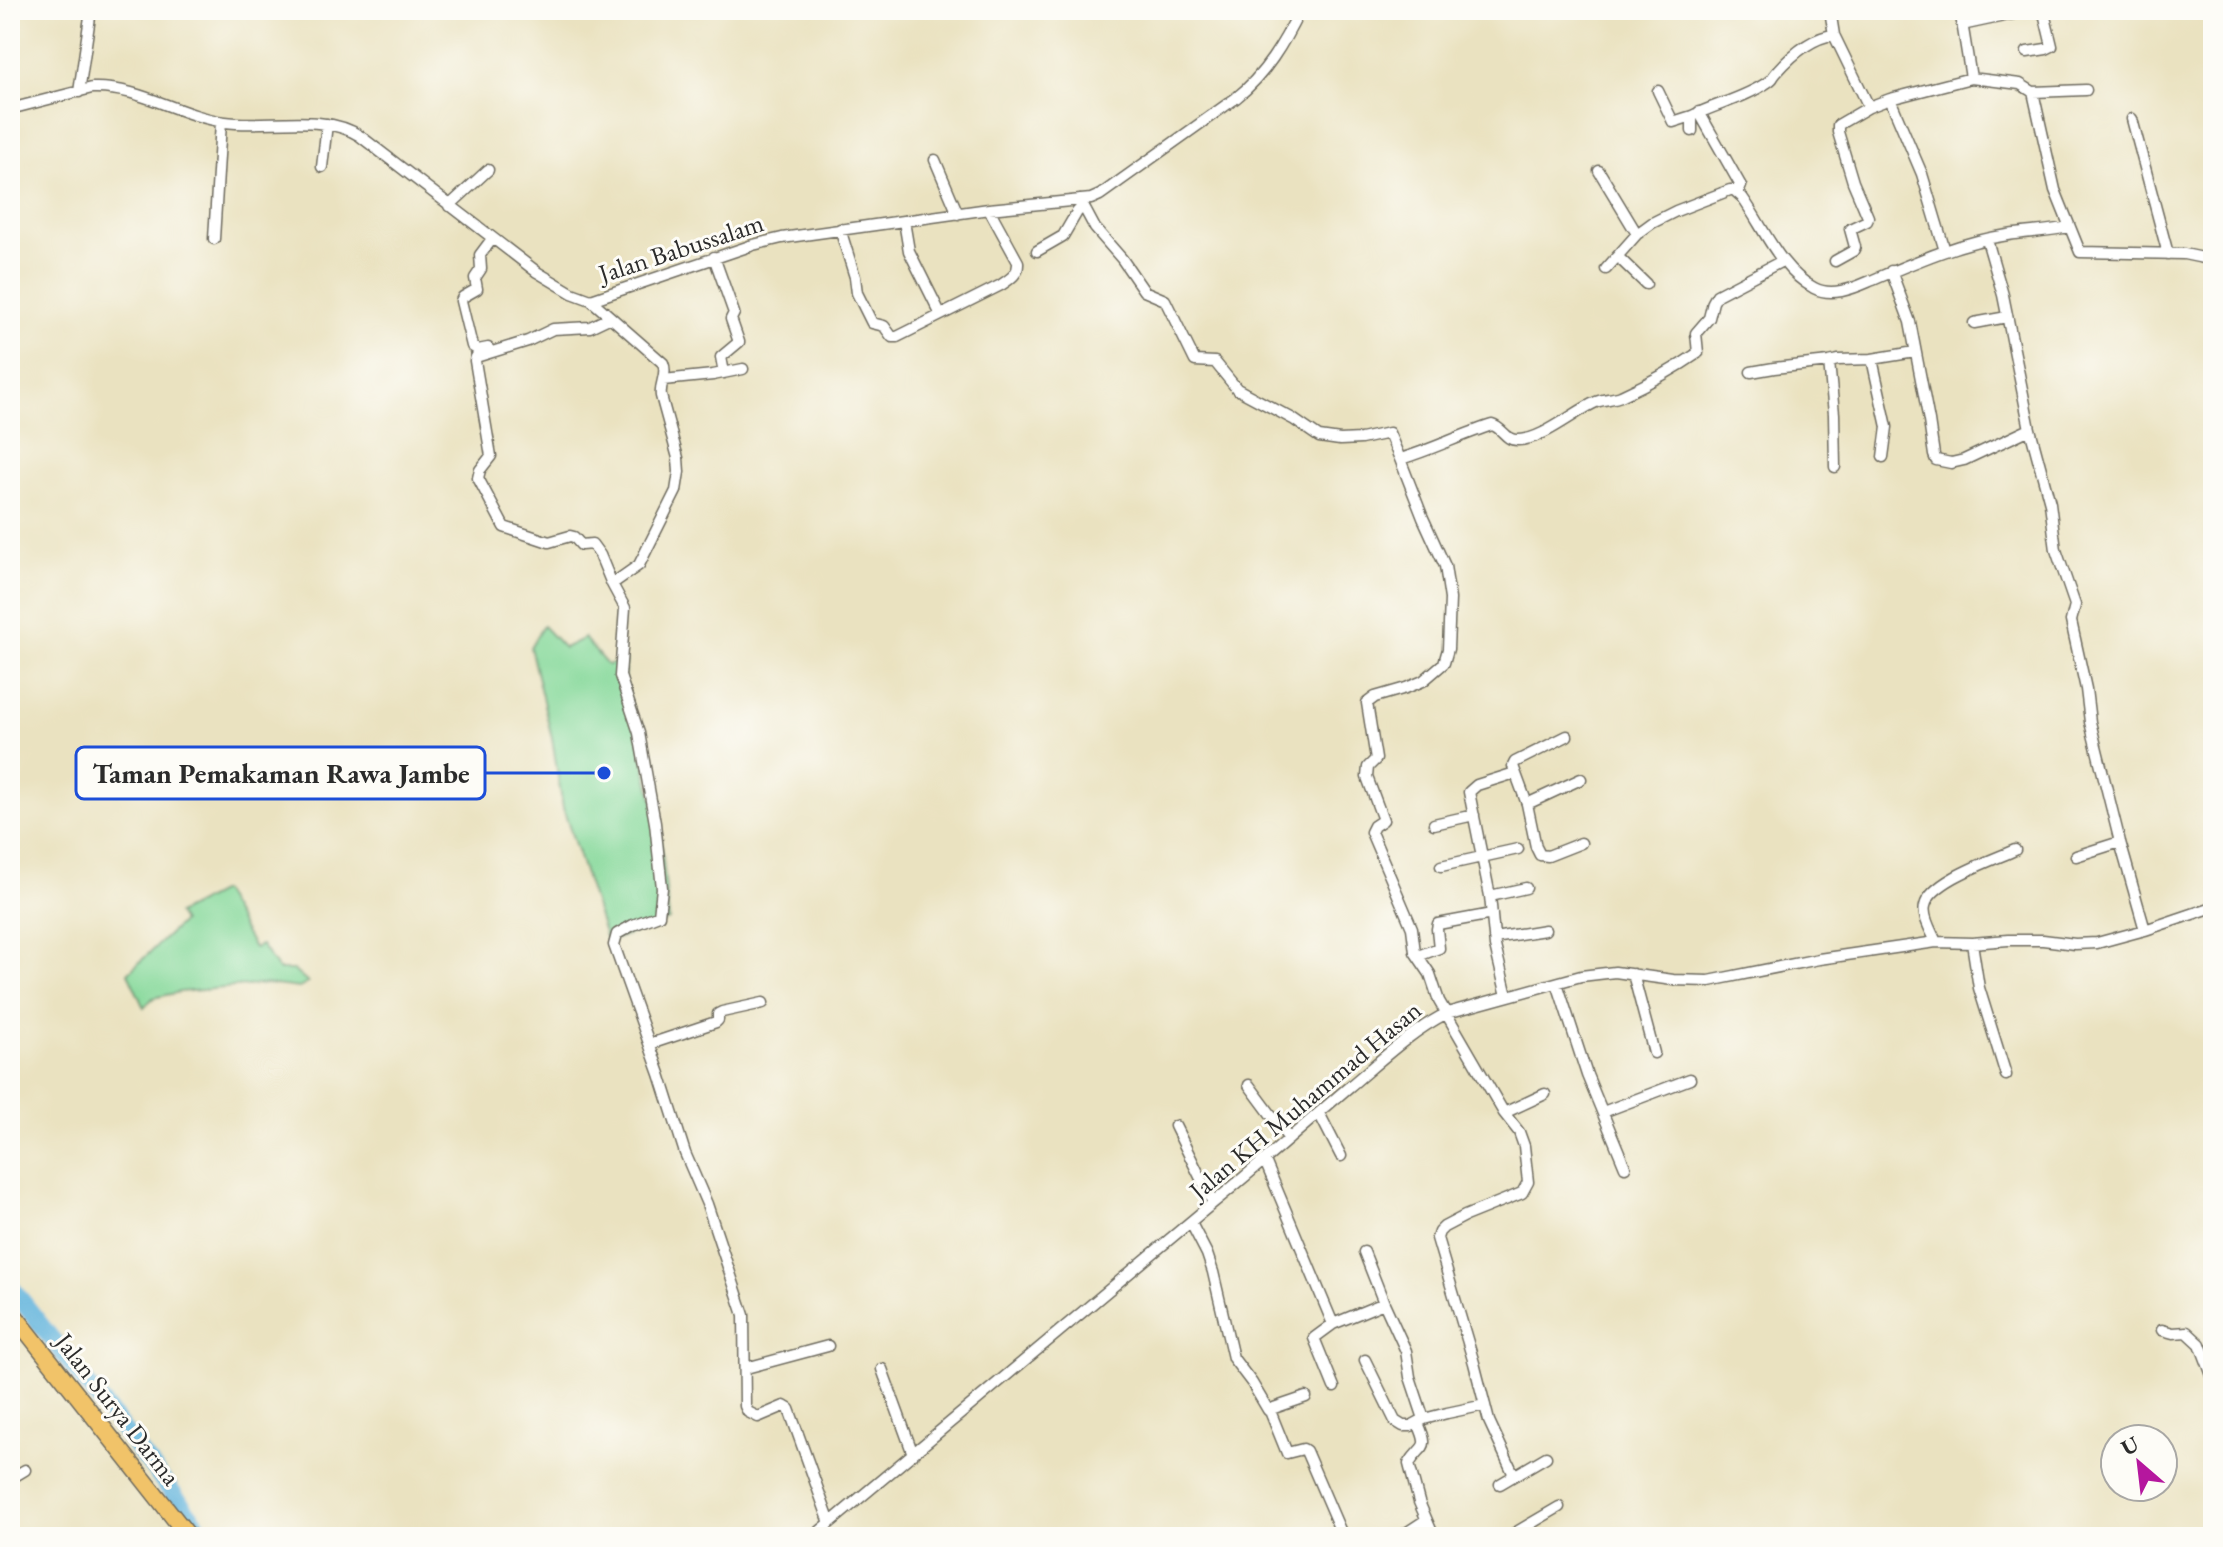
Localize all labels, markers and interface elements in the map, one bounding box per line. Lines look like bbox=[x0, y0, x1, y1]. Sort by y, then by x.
street label: Jalan Babussalam bbox=[592, 205, 768, 291]
callout: Taman Pemakaman Rawa Jambe bbox=[76, 747, 485, 799]
text: Taman Pemakaman Rawa Jambe bbox=[92, 755, 470, 791]
street label: Jalan KH Muhammad Hasan bbox=[1180, 993, 1428, 1208]
street label: Jalan Surya Darma bbox=[46, 1324, 189, 1493]
north arrow bbox=[2099, 1423, 2179, 1503]
text: U bbox=[2116, 1429, 2144, 1462]

